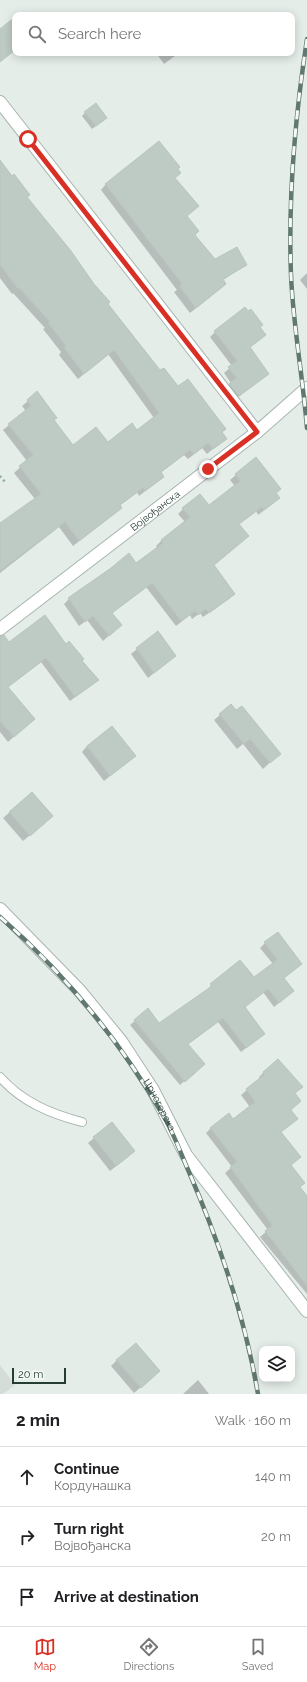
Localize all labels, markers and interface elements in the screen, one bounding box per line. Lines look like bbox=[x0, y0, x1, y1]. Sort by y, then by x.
search box bbox=[12, 12, 295, 56]
icon: search bbox=[26, 23, 48, 45]
text: Search here bbox=[58, 25, 141, 43]
route start bbox=[19, 130, 37, 148]
route end bbox=[199, 460, 217, 478]
street label: Војвођанска bbox=[128, 488, 182, 533]
street label: Црногорска bbox=[141, 1077, 178, 1133]
map controls bbox=[259, 1346, 295, 1382]
button: layers bbox=[259, 1346, 295, 1382]
scale bar bbox=[12, 1366, 66, 1385]
text: 20 m bbox=[18, 1368, 43, 1381]
text: 2 min bbox=[16, 1410, 60, 1430]
text: Walk · 160 m bbox=[215, 1413, 291, 1428]
text: Continue bbox=[54, 1460, 119, 1478]
icon: ahead bbox=[16, 1466, 38, 1488]
text: 140 m bbox=[255, 1469, 291, 1484]
text: Кордунашка bbox=[54, 1478, 131, 1493]
text: Turn right bbox=[54, 1520, 124, 1538]
icon: right bbox=[16, 1526, 38, 1548]
text: 20 m bbox=[261, 1529, 291, 1544]
text: Војвођанска bbox=[54, 1538, 131, 1553]
icon: arrive bbox=[16, 1586, 38, 1608]
text: Arrive at destination bbox=[54, 1588, 199, 1606]
tab: Map bbox=[34, 1636, 56, 1673]
tab: Directions bbox=[124, 1636, 174, 1673]
tab: Saved bbox=[242, 1636, 273, 1673]

